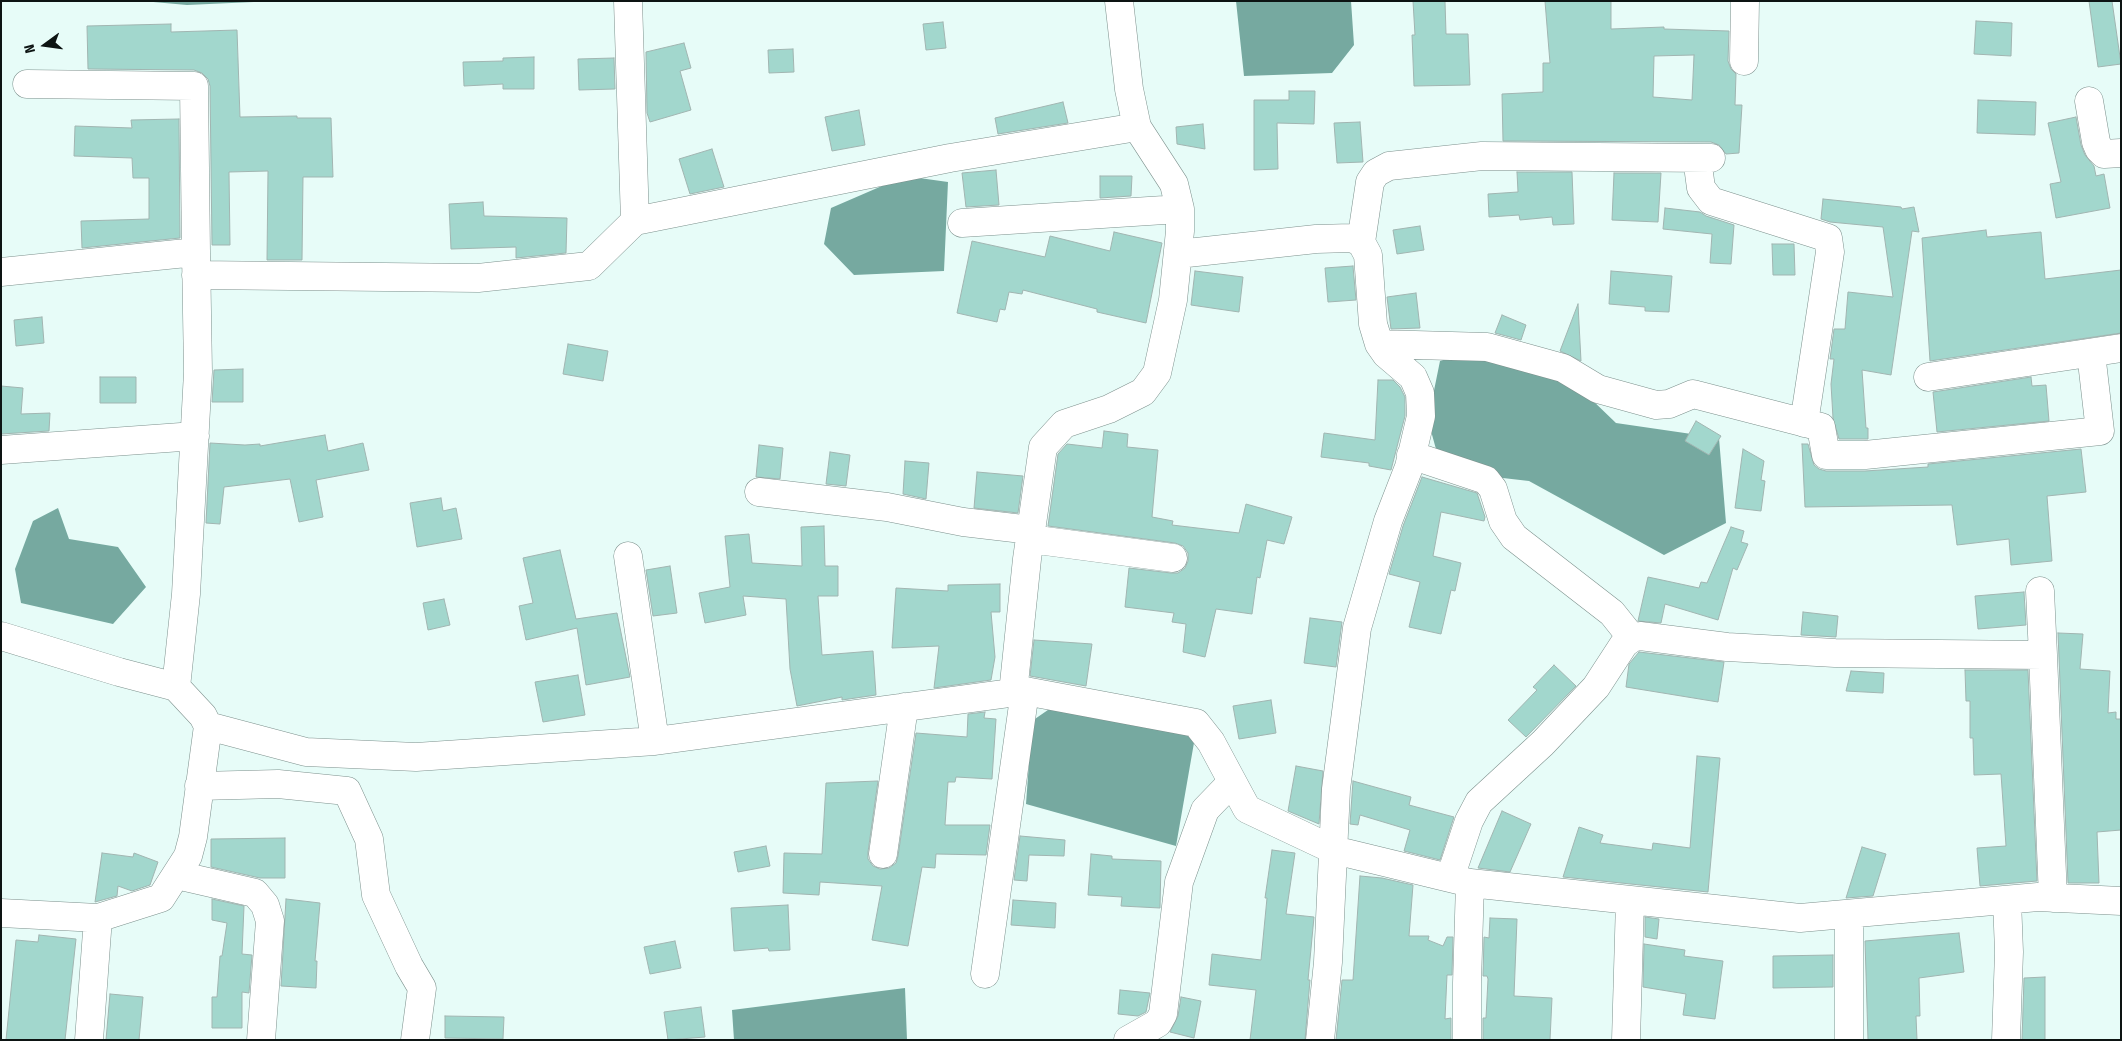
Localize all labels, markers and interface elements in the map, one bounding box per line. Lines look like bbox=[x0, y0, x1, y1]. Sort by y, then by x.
north arrow bbox=[20, 20, 70, 70]
text: N bbox=[21, 43, 39, 55]

